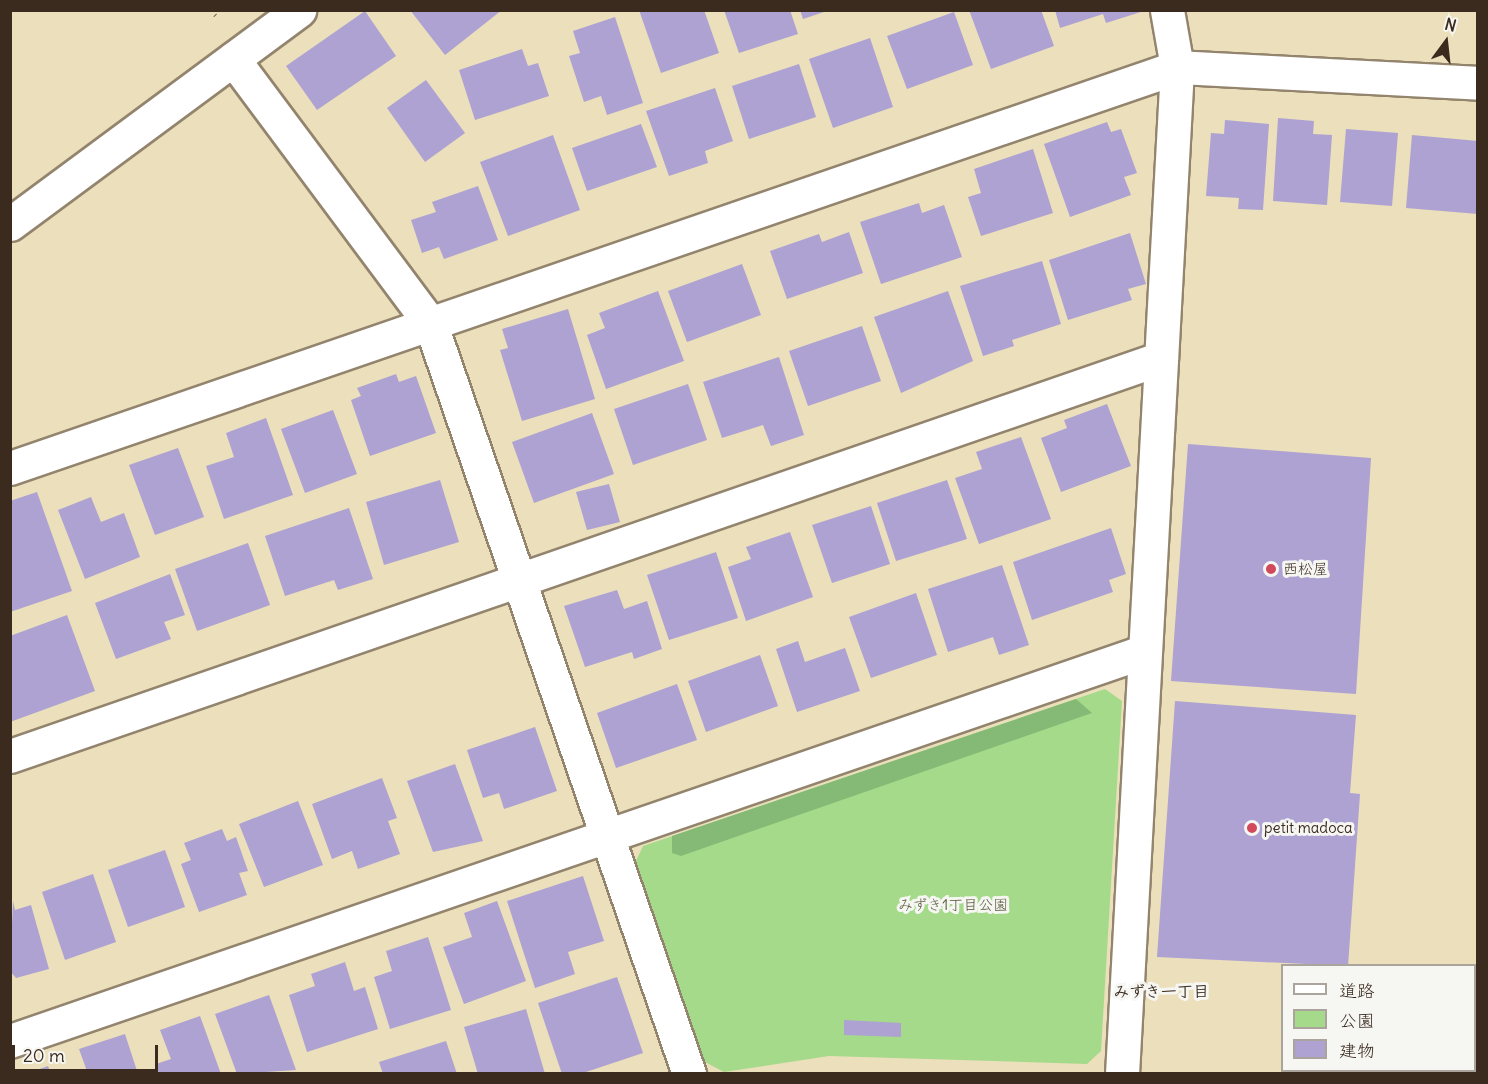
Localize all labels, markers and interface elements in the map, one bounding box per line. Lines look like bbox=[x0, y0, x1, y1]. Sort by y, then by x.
north arrow bbox=[1416, 12, 1476, 72]
text: N bbox=[1443, 14, 1459, 36]
place label: 西松屋 bbox=[1283, 560, 1328, 578]
marker: 西松屋 bbox=[1264, 562, 1278, 576]
place label: petit madoca bbox=[1264, 819, 1353, 837]
marker: petit madoca bbox=[1245, 821, 1259, 835]
park label: みずき1丁目公園 bbox=[898, 896, 1008, 914]
legend bbox=[1281, 964, 1476, 1072]
text: 道路 bbox=[1339, 979, 1375, 1002]
district label: みずき一丁目 bbox=[1113, 981, 1209, 1001]
text: 公園 bbox=[1339, 1009, 1375, 1032]
scale bar bbox=[15, 1033, 160, 1071]
text: 建物 bbox=[1339, 1039, 1375, 1062]
text: 20 m bbox=[23, 1044, 65, 1067]

